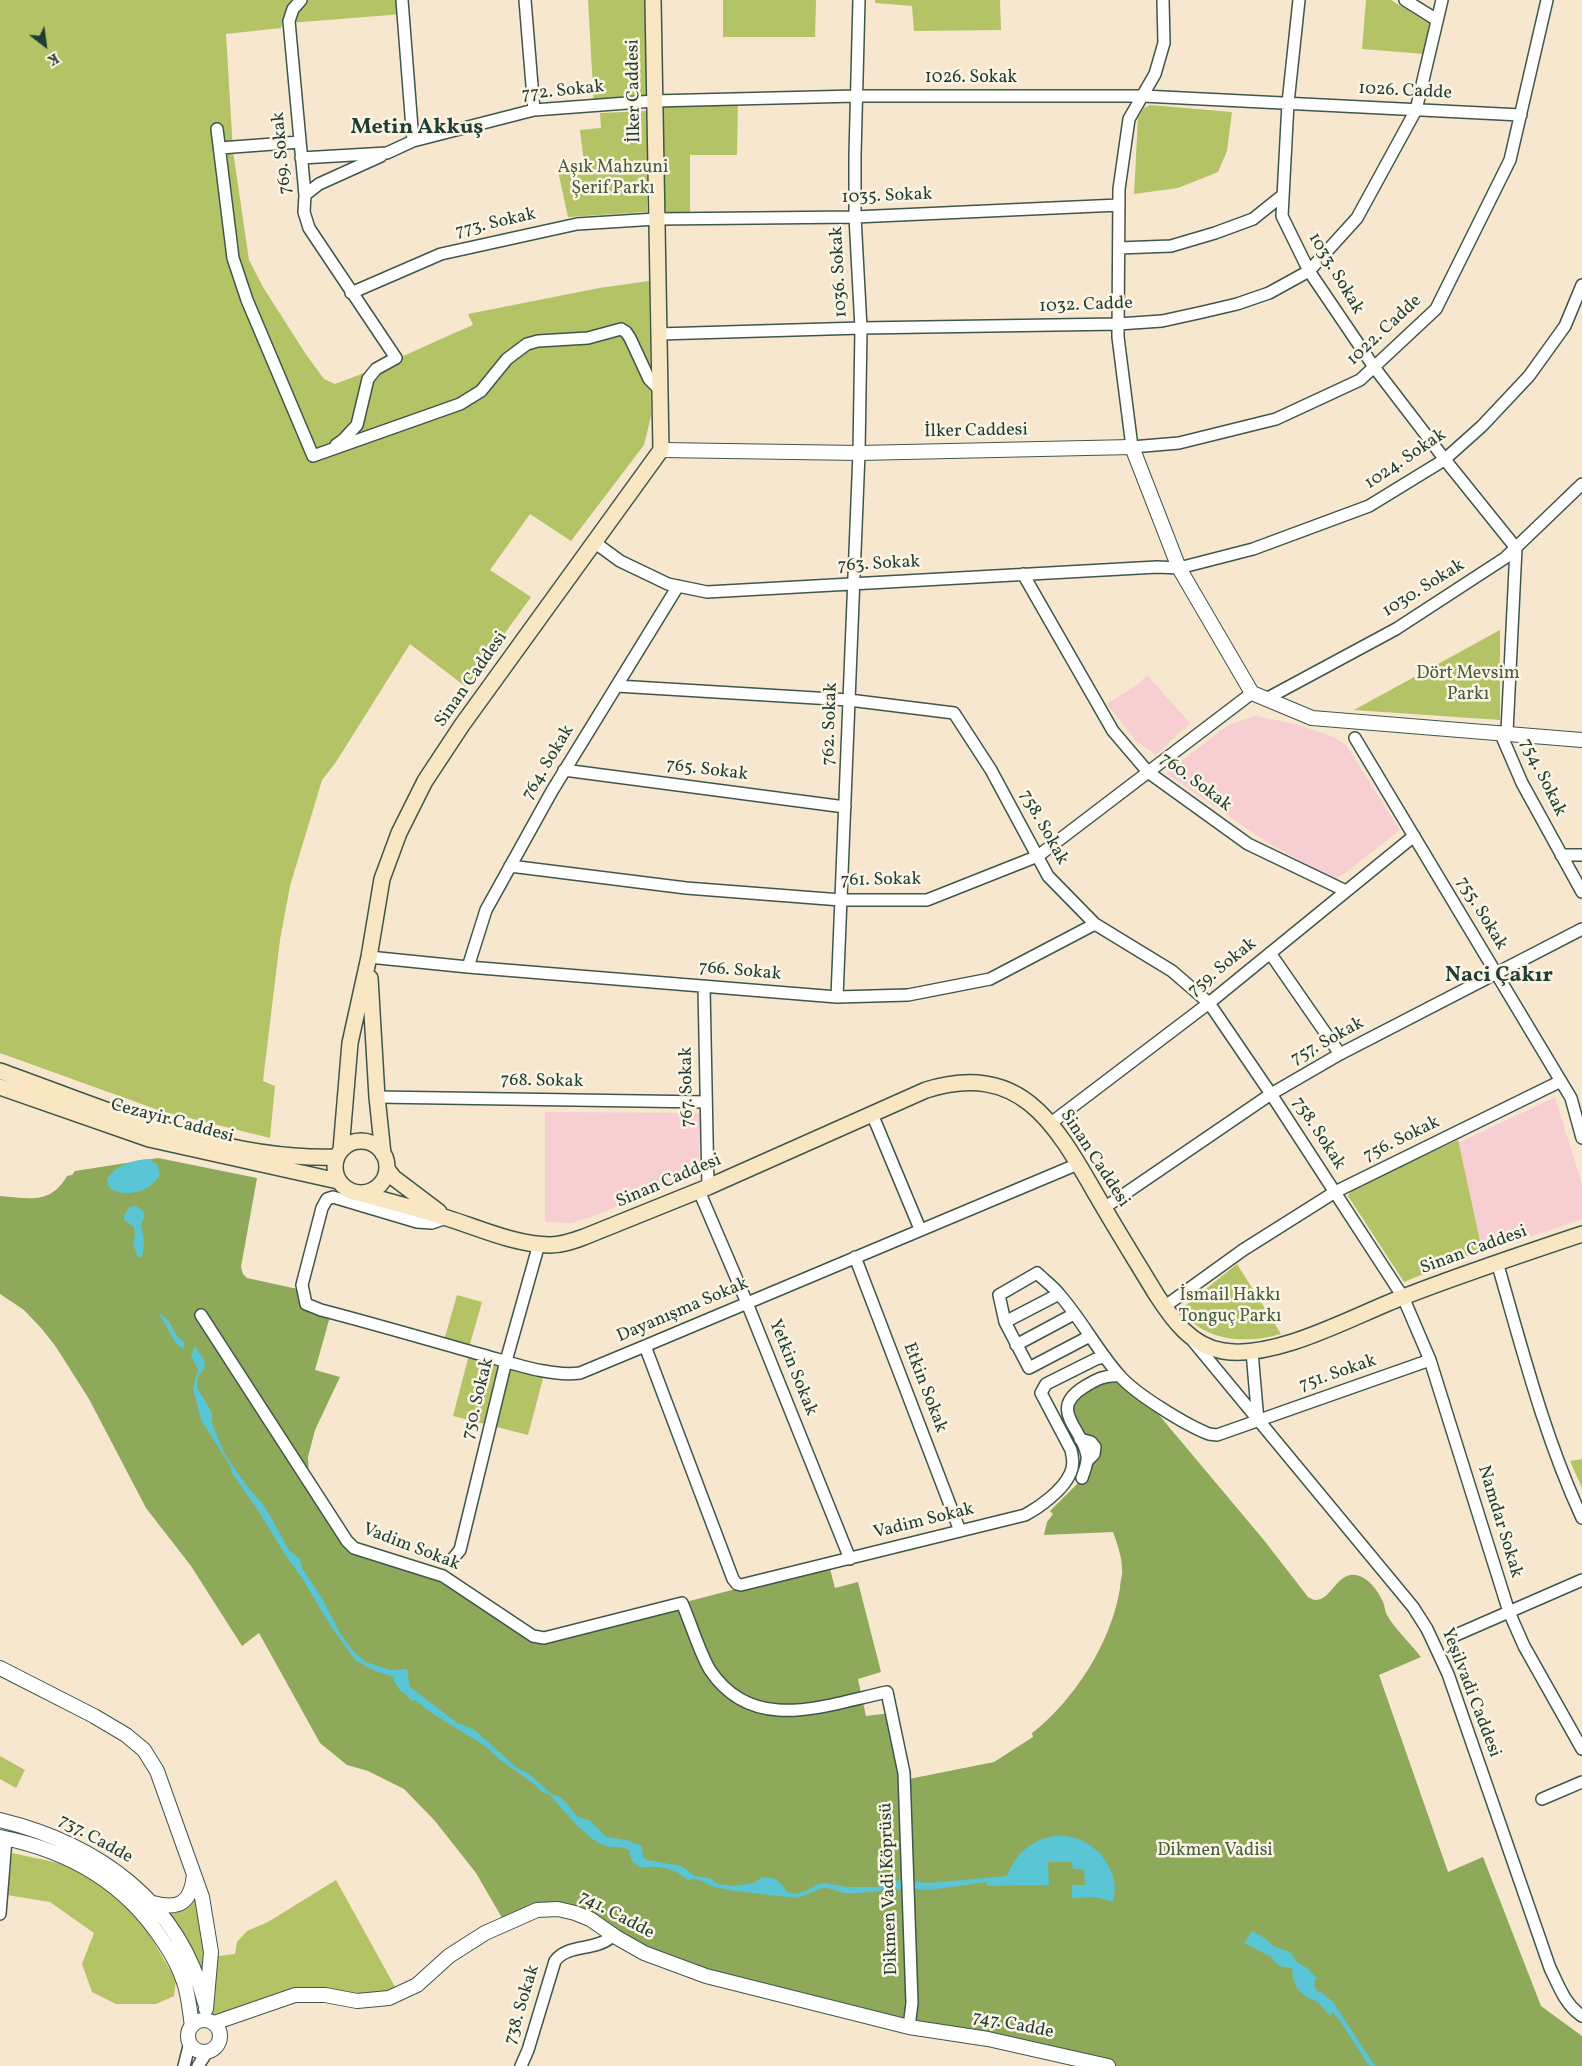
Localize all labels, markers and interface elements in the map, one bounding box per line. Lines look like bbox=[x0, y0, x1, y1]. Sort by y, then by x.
north arrow bbox=[20, 20, 70, 70]
street label: İlker Caddesi bbox=[623, 39, 647, 143]
text: K bbox=[44, 48, 62, 69]
street label: 1026. Sokak bbox=[925, 68, 1017, 90]
street label: 772. Sokak bbox=[521, 77, 605, 107]
street label: 1026. Cadde bbox=[1358, 79, 1452, 105]
street label: 769. Sokak bbox=[269, 111, 297, 195]
district label: Metin Akkuş bbox=[351, 116, 483, 142]
park label: Aşık Mahzuni Şerif Parkı bbox=[558, 158, 668, 200]
street label: 1035. Sokak bbox=[841, 185, 933, 209]
street label: 773. Sokak bbox=[454, 204, 538, 244]
street label: 1036. Sokak bbox=[827, 226, 853, 318]
street label: 1033. Sokak bbox=[1302, 229, 1368, 319]
street label: 1022. Cadde bbox=[1343, 291, 1427, 371]
street label: 1032. Cadde bbox=[1039, 294, 1133, 318]
street label: İlker Caddesi bbox=[924, 420, 1028, 444]
street label: 1024. Sokak bbox=[1361, 425, 1451, 495]
street label: 763. Sokak bbox=[837, 552, 921, 578]
street label: 1030. Sokak bbox=[1379, 555, 1469, 623]
street label: Sinan Caddesi bbox=[431, 628, 513, 732]
park label: Dört Mevsim Parkı bbox=[1416, 664, 1520, 706]
street label: 762. Sokak bbox=[819, 682, 843, 766]
street label: 764. Sokak bbox=[518, 722, 580, 804]
street label: 754. Sokak bbox=[1514, 736, 1570, 820]
street label: 760. Sokak bbox=[1155, 749, 1235, 817]
street label: 765. Sokak bbox=[665, 755, 749, 787]
street label: 758. Sokak bbox=[1014, 787, 1072, 869]
street label: 761. Sokak bbox=[841, 869, 921, 893]
street label: 755. Sokak bbox=[1451, 873, 1511, 955]
street label: 759. Sokak bbox=[1184, 934, 1262, 1002]
street label: 766. Sokak bbox=[698, 958, 782, 986]
district label: Naci Çakır bbox=[1445, 964, 1553, 990]
street label: 757. Sokak bbox=[1288, 1013, 1368, 1071]
street label: 767. Sokak bbox=[676, 1047, 700, 1127]
street label: 768. Sokak bbox=[500, 1070, 584, 1094]
street label: 758. Sokak bbox=[1287, 1094, 1349, 1174]
street label: Cezayir Caddesi bbox=[108, 1095, 236, 1149]
street label: Sinan Caddesi bbox=[1054, 1106, 1134, 1212]
street label: 756. Sokak bbox=[1360, 1112, 1444, 1168]
street label: Sinan Caddesi bbox=[613, 1150, 725, 1214]
street label: Sinan Caddesi bbox=[1418, 1222, 1530, 1280]
street label: Dayanışma Sokak bbox=[614, 1274, 752, 1348]
park label: İsmail Hakkı Tonguç Parkı bbox=[1179, 1286, 1281, 1328]
street label: Yetkin Sokak bbox=[763, 1317, 821, 1419]
street label: Etkin Sokak bbox=[897, 1340, 951, 1436]
street label: 751. Sokak bbox=[1297, 1351, 1379, 1397]
street label: 750. Sokak bbox=[458, 1356, 500, 1442]
street label: Namdar Sokak bbox=[1472, 1463, 1526, 1581]
street label: Vadim Sokak bbox=[872, 1499, 976, 1545]
street label: Vadim Sokak bbox=[359, 1520, 463, 1576]
street label: Yeşilvadi Caddesi bbox=[1435, 1625, 1505, 1761]
street label: Dikmen Vadi Köprüsü bbox=[876, 1802, 904, 1976]
street label: 737. Cadde bbox=[54, 1811, 136, 1869]
park label: Dikmen Vadisi bbox=[1157, 1841, 1273, 1863]
street label: 741. Cadde bbox=[575, 1887, 657, 1945]
street label: 738. Sokak bbox=[501, 1962, 545, 2048]
street label: 747. Cadde bbox=[971, 2008, 1055, 2044]

